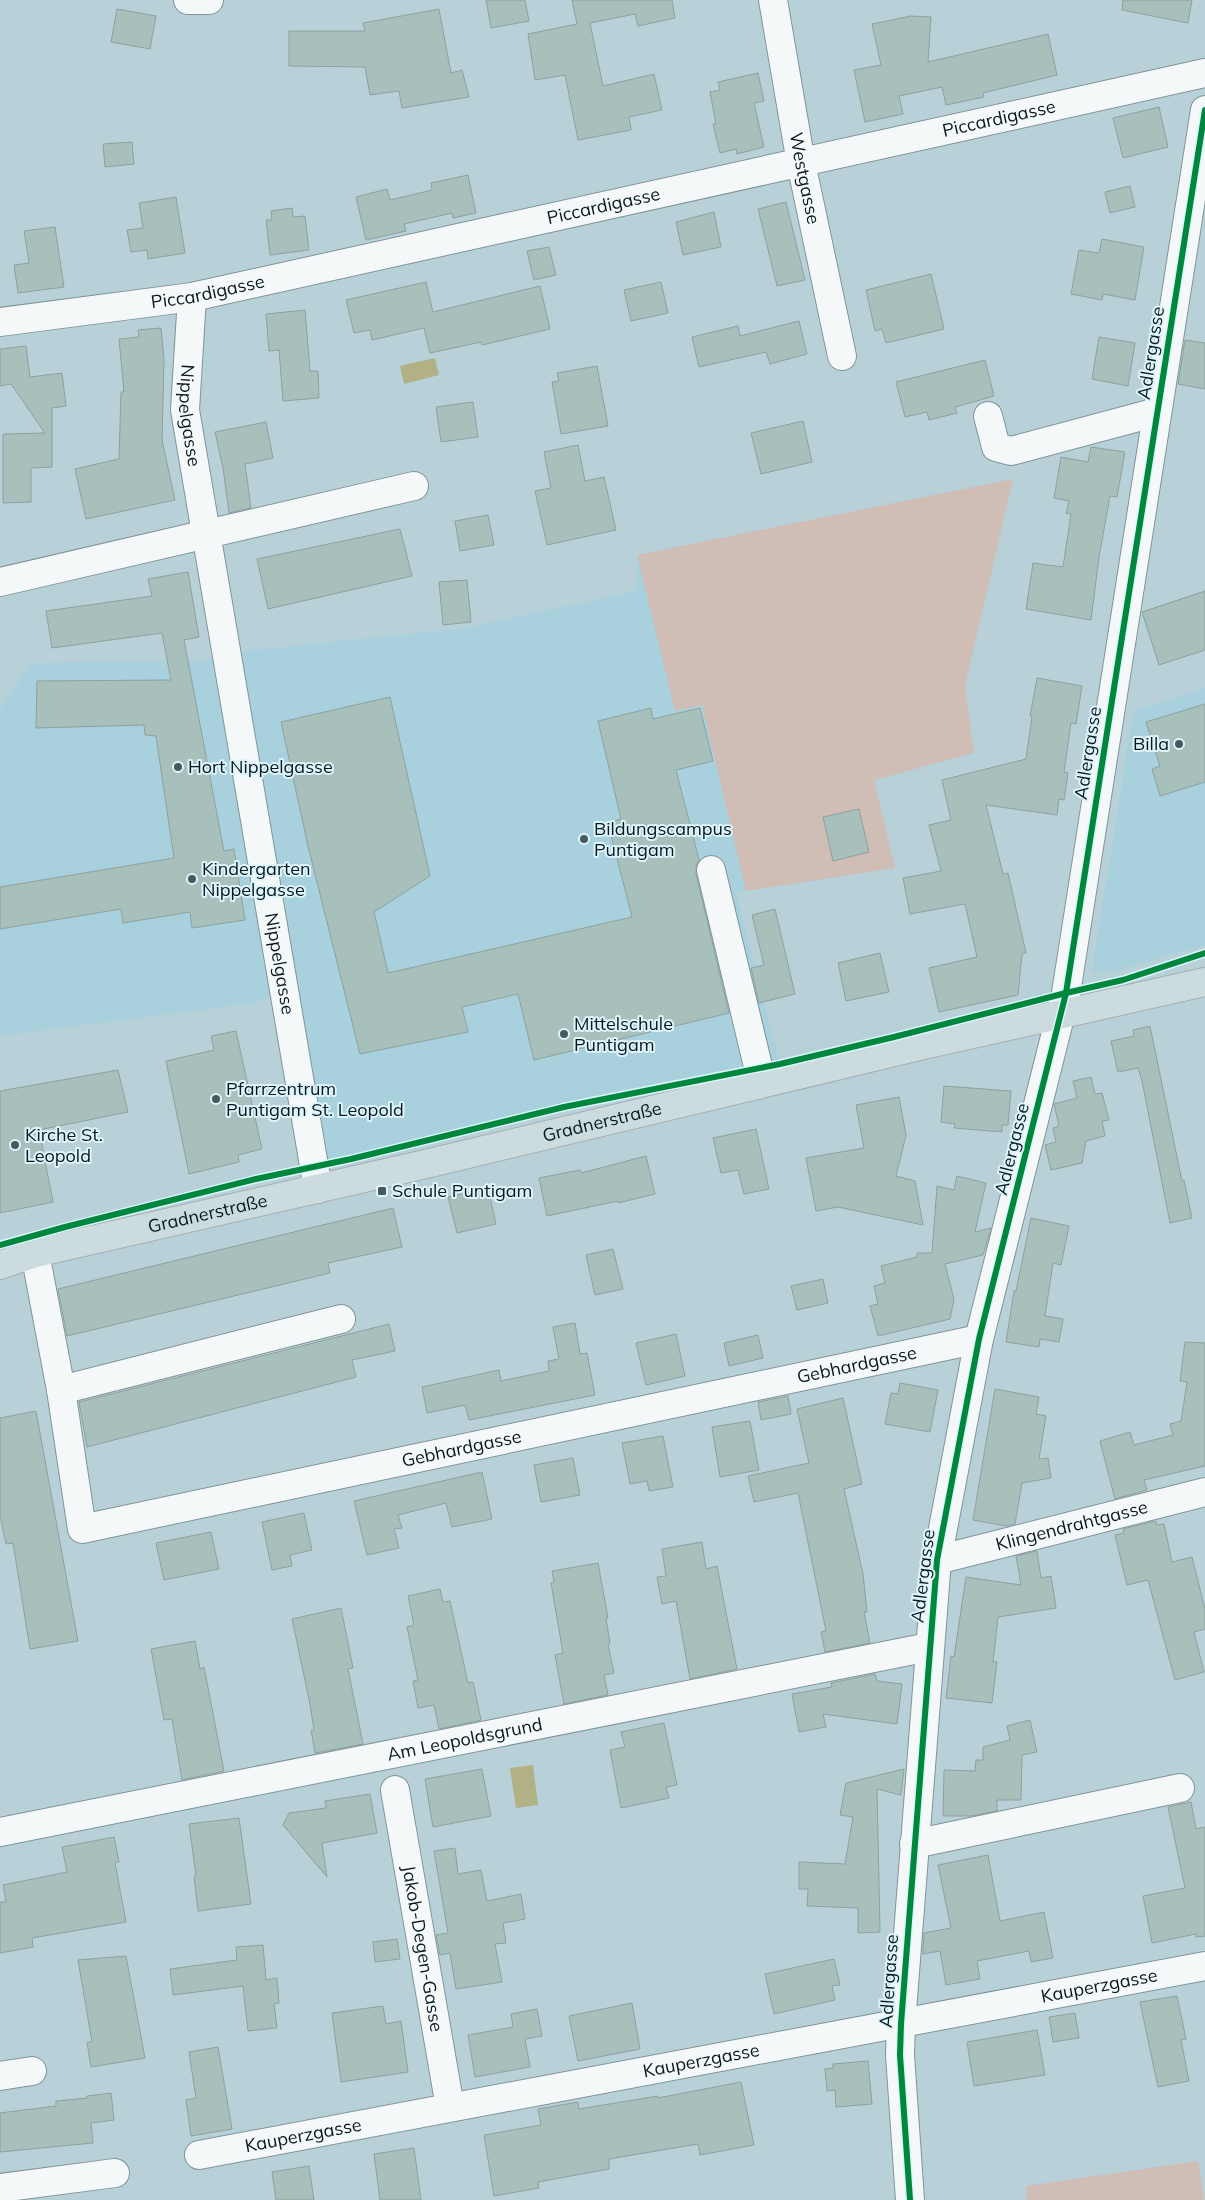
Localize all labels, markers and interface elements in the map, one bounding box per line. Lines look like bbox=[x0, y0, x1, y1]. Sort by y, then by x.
street label: Piccardigasse bbox=[940, 94, 1058, 142]
street label: Westgasse bbox=[785, 130, 826, 226]
street label: Piccardigasse bbox=[545, 182, 662, 229]
street label: Piccardigasse bbox=[150, 269, 267, 313]
street label: Adlergasse bbox=[1132, 305, 1169, 401]
street label: Nippelgasse bbox=[174, 364, 206, 468]
street label: Adlergasse bbox=[1069, 705, 1106, 801]
place label: Billa bbox=[1133, 732, 1169, 755]
marker: Billa bbox=[1173, 738, 1185, 750]
place label: Hort Nippelgasse bbox=[188, 755, 333, 778]
marker: Hort Nippelgasse bbox=[172, 761, 184, 773]
place label: Bildungscampus Puntigam bbox=[594, 817, 732, 861]
marker: Bildungscampus Puntigam bbox=[578, 833, 590, 845]
place label: Kindergarten Nippelgasse bbox=[202, 857, 310, 901]
marker: Kindergarten Nippelgasse bbox=[186, 873, 198, 885]
street label: Nippelgasse bbox=[260, 911, 300, 1016]
place label: Mittelschule Puntigam bbox=[574, 1012, 673, 1056]
marker: Mittelschule Puntigam bbox=[558, 1028, 570, 1040]
place label: Pfarrzentrum Puntigam St. Leopold bbox=[226, 1077, 404, 1121]
marker: Pfarrzentrum Puntigam St. Leopold bbox=[210, 1093, 222, 1105]
street label: Gradnerstraße bbox=[540, 1096, 664, 1147]
street label: Adlergasse bbox=[989, 1101, 1034, 1197]
place label: Kirche St. Leopold bbox=[25, 1123, 103, 1167]
marker: Kirche St. Leopold bbox=[9, 1139, 21, 1151]
place label: Schule Puntigam bbox=[392, 1179, 532, 1202]
marker: Schule Puntigam bbox=[376, 1185, 388, 1197]
street label: Gradnerstraße bbox=[146, 1188, 269, 1238]
street label: Gebhardgasse bbox=[795, 1341, 919, 1388]
street label: Gebhardgasse bbox=[400, 1424, 523, 1472]
street label: Klingendrahtgasse bbox=[993, 1495, 1150, 1556]
street label: Adlergasse bbox=[905, 1528, 940, 1624]
street label: Am Leopoldsgrund bbox=[385, 1712, 544, 1766]
street label: Jakob-Degen-Gasse bbox=[397, 1863, 449, 2034]
street label: Adlergasse bbox=[874, 1933, 903, 2029]
street label: Kauperzgasse bbox=[1039, 1963, 1159, 2008]
street label: Kauperzgasse bbox=[641, 2038, 761, 2082]
street label: Kauperzgasse bbox=[243, 2113, 363, 2157]

